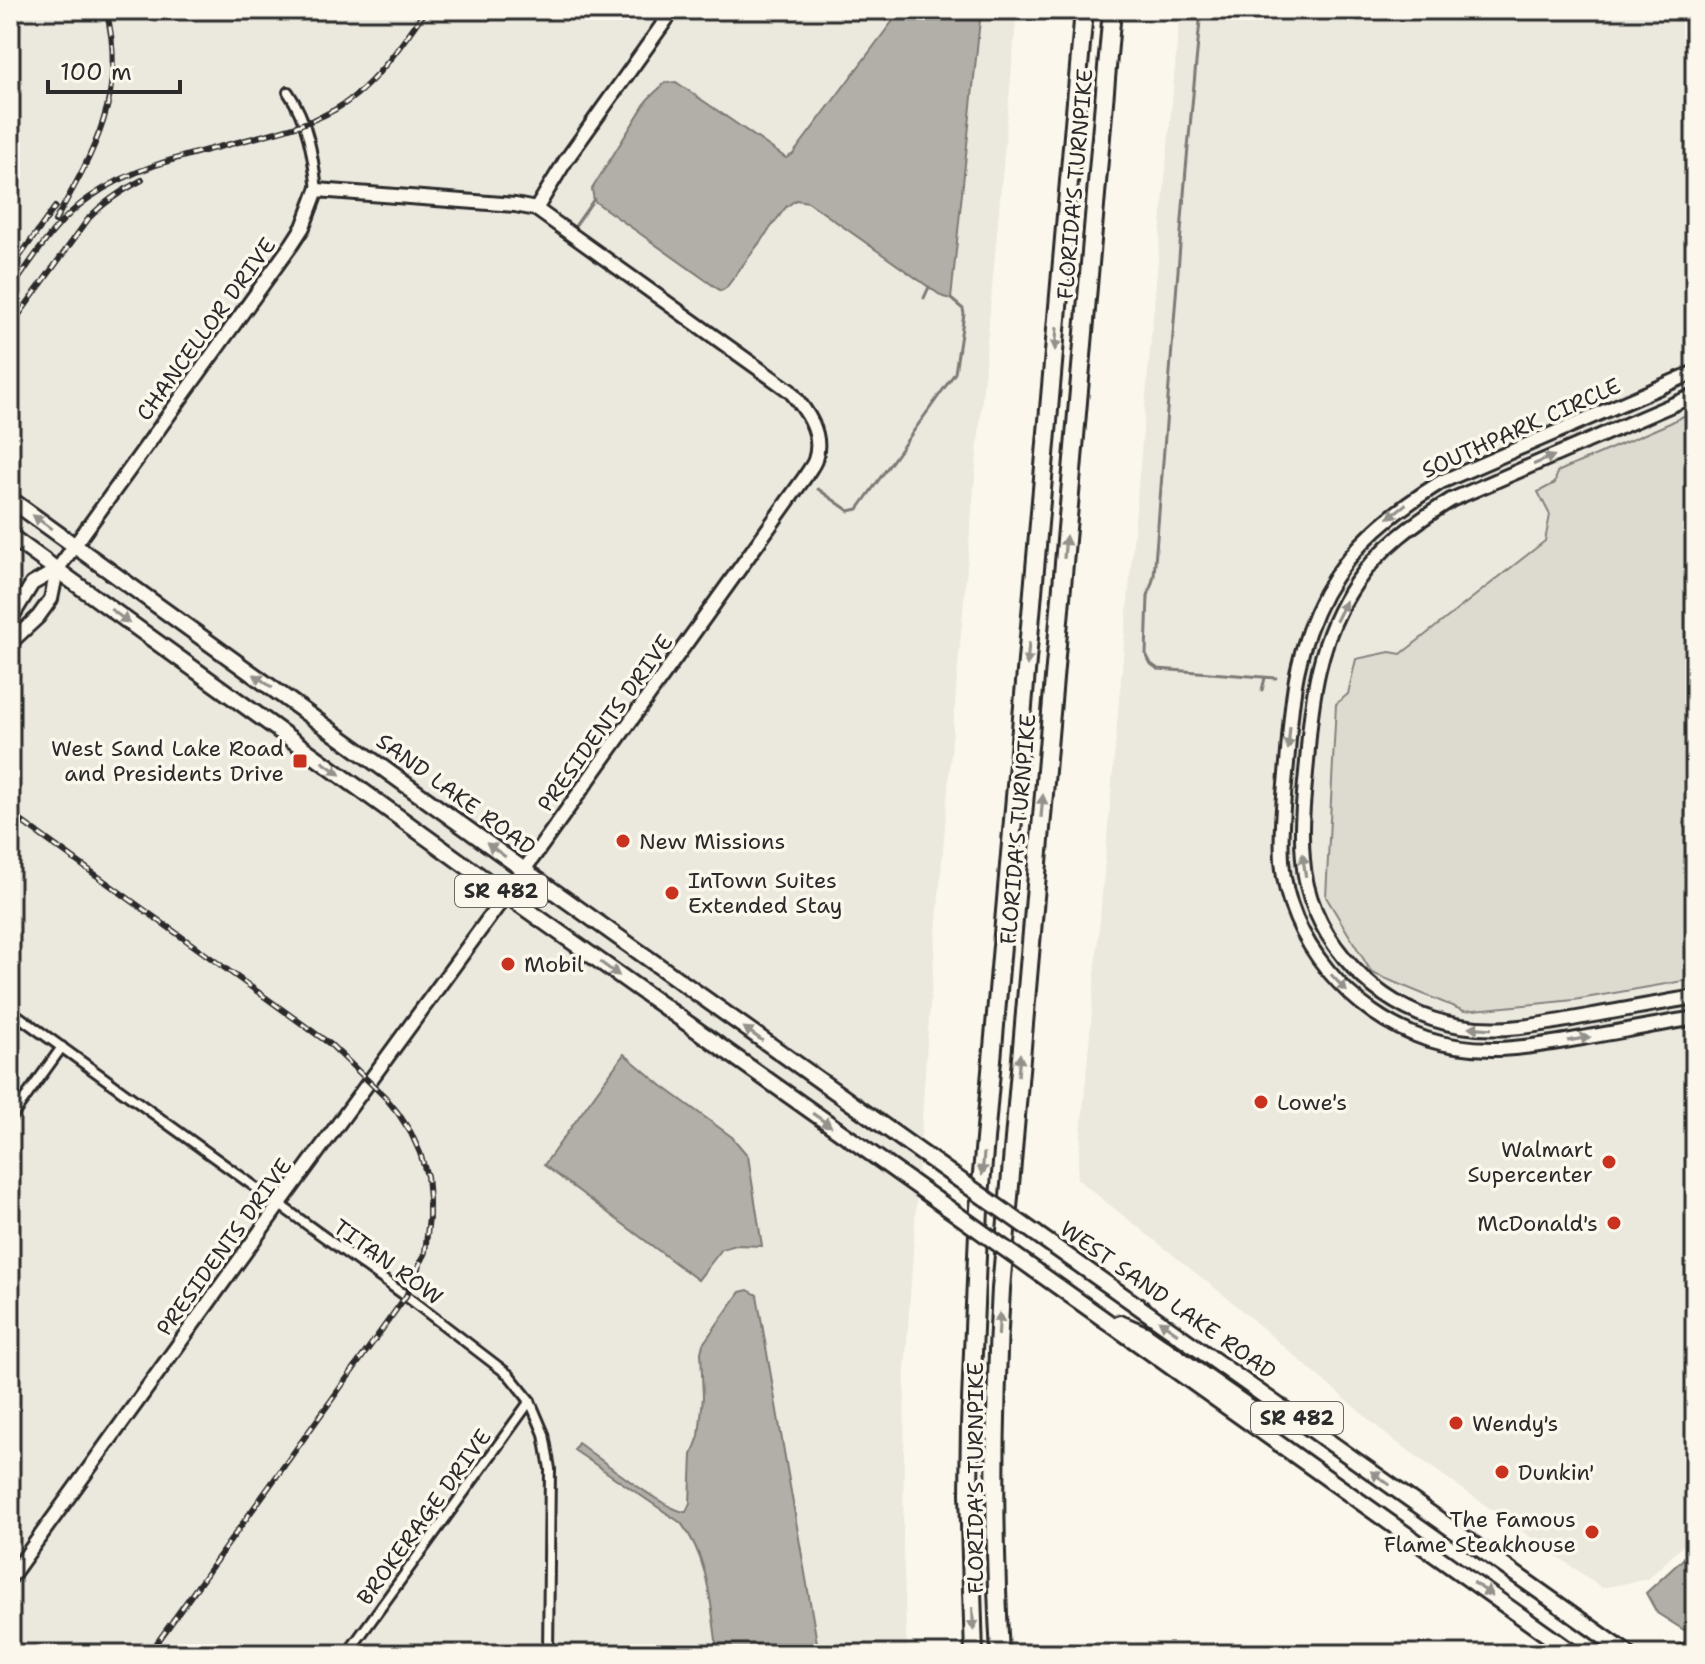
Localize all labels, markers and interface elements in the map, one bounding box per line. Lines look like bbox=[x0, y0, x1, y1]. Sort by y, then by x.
scale bar bbox=[48, 44, 180, 94]
text: 100 m bbox=[60, 56, 132, 88]
street label: FLORIDA'S TURNPIKE bbox=[1050, 67, 1100, 301]
street label: CHANCELLOR DRIVE bbox=[130, 232, 282, 426]
one-way arrow bbox=[1049, 327, 1062, 352]
street label: SOUTHPARK CIRCLE bbox=[1417, 371, 1625, 485]
one-way arrow bbox=[1532, 453, 1556, 466]
one-way arrow bbox=[1386, 503, 1407, 519]
one-way arrow bbox=[31, 514, 53, 530]
one-way arrow bbox=[1059, 534, 1072, 559]
one-way arrow bbox=[1334, 599, 1348, 622]
one-way arrow bbox=[109, 608, 131, 624]
street label: PRESIDENTS DRIVE bbox=[531, 629, 679, 817]
one-way arrow bbox=[1022, 642, 1035, 667]
one-way arrow bbox=[253, 674, 273, 690]
street label: FLORIDA'S TURNPIKE bbox=[993, 712, 1043, 946]
street label: SAND LAKE ROAD bbox=[371, 726, 541, 862]
one-way arrow bbox=[1282, 726, 1295, 751]
place label: West Sand Lake Road and Presidents Drive bbox=[51, 734, 284, 788]
marker: West Sand Lake Road and Presidents Drive bbox=[291, 752, 309, 770]
one-way arrow bbox=[320, 760, 341, 775]
one-way arrow bbox=[1036, 793, 1049, 818]
place label: New Missions bbox=[639, 827, 785, 856]
marker: New Missions bbox=[614, 832, 632, 850]
one-way arrow bbox=[486, 843, 507, 858]
one-way arrow bbox=[1298, 852, 1311, 877]
place label: InTown Suites Extended Stay bbox=[688, 866, 842, 920]
road number: SR 482 bbox=[455, 875, 547, 907]
marker: InTown Suites Extended Stay bbox=[663, 884, 681, 902]
place label: Mobil bbox=[524, 950, 584, 979]
marker: Mobil bbox=[499, 955, 517, 973]
one-way arrow bbox=[599, 961, 621, 977]
one-way arrow bbox=[1330, 973, 1348, 992]
one-way arrow bbox=[1467, 1021, 1492, 1034]
one-way arrow bbox=[743, 1027, 764, 1042]
one-way arrow bbox=[1567, 1032, 1592, 1044]
one-way arrow bbox=[1013, 1052, 1026, 1077]
place label: Lowe's bbox=[1277, 1088, 1347, 1117]
marker: Lowe's bbox=[1252, 1093, 1270, 1111]
one-way arrow bbox=[811, 1112, 832, 1127]
place label: Walmart Supercenter bbox=[1467, 1135, 1593, 1189]
one-way arrow bbox=[976, 1152, 989, 1177]
street label: PRESIDENTS DRIVE bbox=[150, 1153, 298, 1341]
marker: Walmart Supercenter bbox=[1600, 1153, 1618, 1171]
place label: McDonald's bbox=[1477, 1209, 1598, 1238]
street label: TITAN ROW bbox=[327, 1212, 449, 1312]
street label: WEST SAND LAKE ROAD bbox=[1054, 1214, 1282, 1386]
marker: McDonald's bbox=[1605, 1214, 1623, 1232]
one-way arrow bbox=[993, 1311, 1006, 1336]
one-way arrow bbox=[1158, 1320, 1179, 1335]
street label: FLORIDA'S TURNPIKE bbox=[961, 1362, 990, 1594]
road number: SR 482 bbox=[1251, 1402, 1343, 1434]
place label: Wendy's bbox=[1472, 1409, 1559, 1438]
marker: Wendy's bbox=[1447, 1414, 1465, 1432]
street label: BROKERAGE DRIVE bbox=[350, 1423, 498, 1611]
place label: Dunkin' bbox=[1518, 1458, 1595, 1487]
marker: Dunkin' bbox=[1493, 1463, 1511, 1481]
one-way arrow bbox=[1370, 1470, 1391, 1486]
place label: The Famous Flame Steakhouse bbox=[1384, 1505, 1576, 1559]
marker: The Famous Flame Steakhouse bbox=[1583, 1523, 1601, 1541]
one-way arrow bbox=[1473, 1581, 1494, 1597]
one-way arrow bbox=[966, 1607, 979, 1632]

